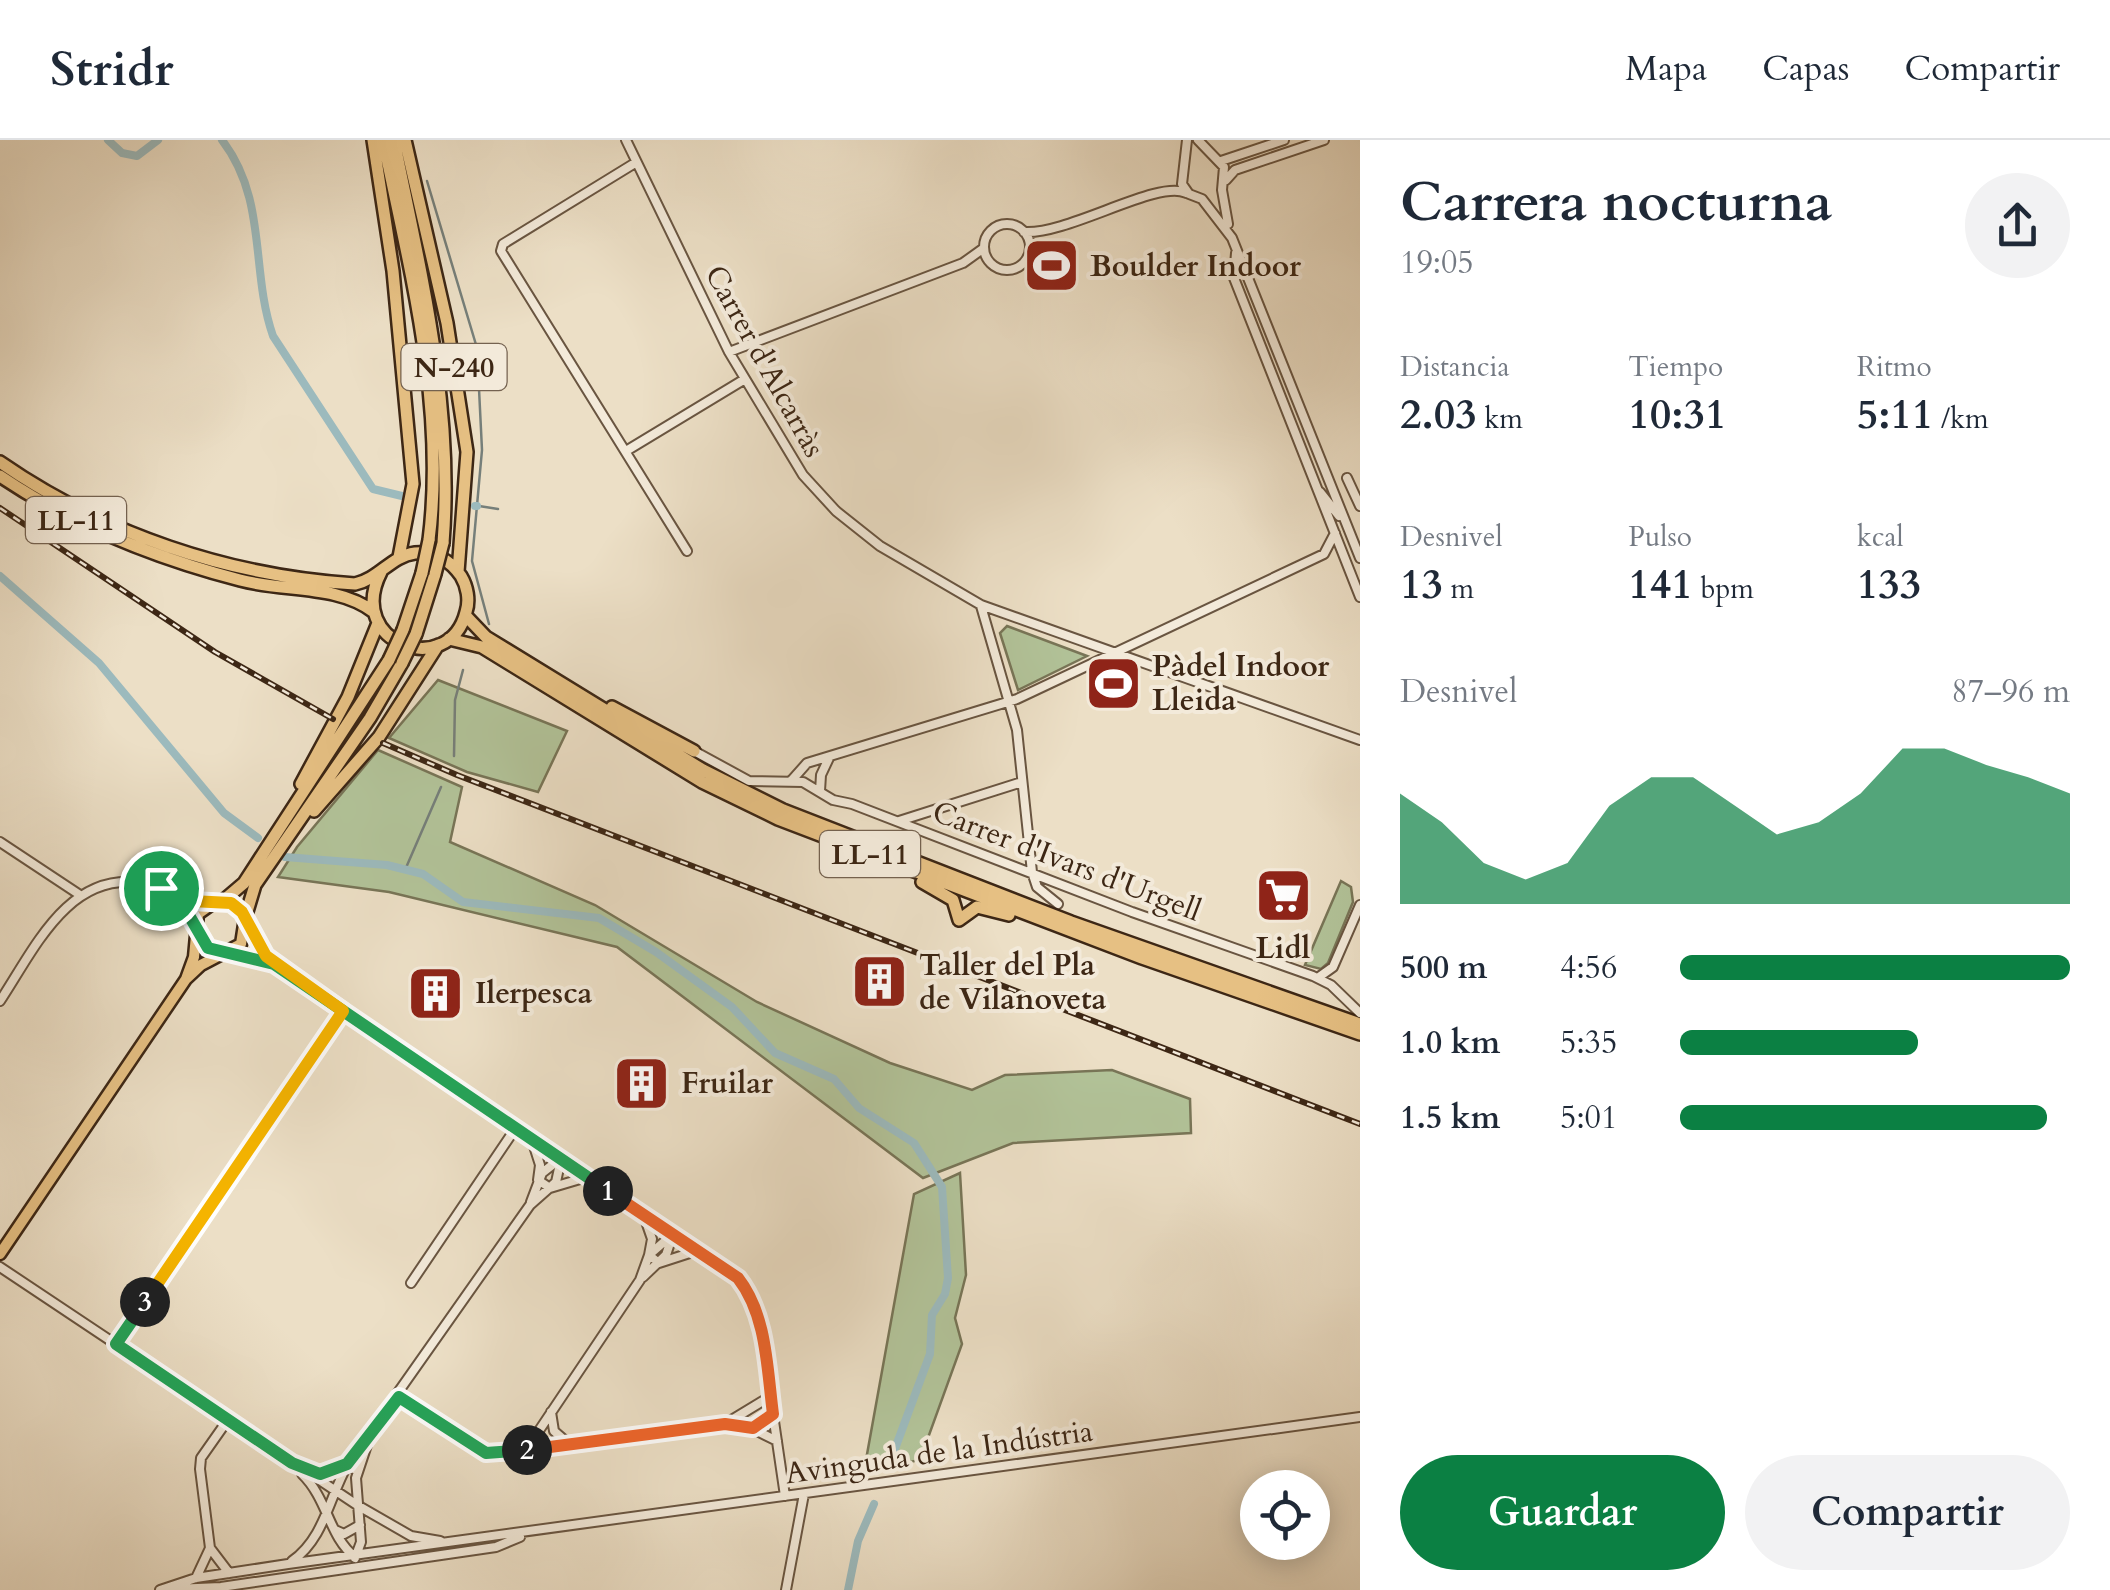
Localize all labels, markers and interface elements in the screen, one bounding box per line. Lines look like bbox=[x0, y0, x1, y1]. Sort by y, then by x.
text: Stridr bbox=[50, 37, 174, 102]
text: Mapa bbox=[1625, 45, 1707, 93]
text: Capas bbox=[1762, 45, 1850, 93]
text: Compartir bbox=[1905, 45, 2060, 93]
text: Carrera nocturna bbox=[1400, 166, 1832, 240]
button: share bbox=[1965, 173, 2070, 278]
sports icon: Boulder Indoor bbox=[1021, 236, 1081, 296]
text: 19:05 bbox=[1400, 241, 1474, 285]
place label: Boulder Indoor bbox=[1090, 246, 1302, 287]
street label: Carrer d'Alcarràs bbox=[695, 258, 834, 465]
road number: N-240 bbox=[402, 344, 506, 390]
text: Distancia bbox=[1400, 348, 1510, 386]
text: Tiempo bbox=[1628, 348, 1723, 386]
text: Ritmo bbox=[1857, 348, 1932, 386]
text: 2.03 bbox=[1400, 386, 1477, 443]
text: 10:31 bbox=[1628, 386, 1727, 443]
text: 5:11 bbox=[1857, 386, 1933, 443]
text: km bbox=[1477, 400, 1523, 438]
text: /km bbox=[1933, 400, 1989, 438]
road number: LL-11 bbox=[26, 497, 126, 543]
text: Desnivel bbox=[1400, 518, 1503, 556]
text: Pulso bbox=[1628, 518, 1692, 556]
text: kcal bbox=[1857, 518, 1904, 556]
text: 13 bbox=[1400, 556, 1443, 613]
text: 141 bbox=[1628, 556, 1693, 613]
text: 133 bbox=[1857, 556, 1921, 613]
text: m bbox=[1443, 570, 1474, 608]
text: bpm bbox=[1693, 570, 1754, 608]
place label: Pàdel Indoor Lleida bbox=[1152, 646, 1330, 721]
sports icon: Pàdel Indoor Lleida bbox=[1083, 653, 1143, 713]
text: Desnivel bbox=[1400, 670, 1517, 714]
text: 87–96 m bbox=[1951, 670, 2070, 714]
street label: Carrer d'Ivars d'Urgell bbox=[927, 791, 1207, 932]
road number: LL-11 bbox=[820, 831, 920, 877]
pin bbox=[119, 846, 204, 931]
icon: arrive bbox=[134, 861, 189, 916]
supermarket icon: Lidl bbox=[1253, 866, 1313, 926]
place label: Lidl bbox=[1256, 928, 1310, 969]
place label: Taller del Pla de Vilanoveta bbox=[919, 945, 1107, 1020]
text: 500 m bbox=[1400, 946, 1487, 990]
text: 4:56 bbox=[1560, 946, 1617, 990]
building icon: Taller del Pla de Vilanoveta bbox=[850, 952, 910, 1012]
building icon: Ilerpesca bbox=[406, 963, 466, 1023]
place label: Ilerpesca bbox=[475, 973, 593, 1014]
text: 1.0 km bbox=[1400, 1021, 1500, 1065]
text: 5:35 bbox=[1560, 1021, 1617, 1065]
building icon: Fruilar bbox=[612, 1053, 672, 1113]
place label: Fruilar bbox=[681, 1063, 774, 1104]
text: 1.5 km bbox=[1400, 1096, 1500, 1140]
text: 5:01 bbox=[1560, 1096, 1617, 1140]
pin: 1 bbox=[583, 1166, 633, 1216]
text: 1 bbox=[601, 1172, 615, 1210]
pin: 3 bbox=[120, 1277, 170, 1327]
text: 3 bbox=[138, 1283, 152, 1321]
street label: Avinguda de la Indústria bbox=[783, 1411, 1096, 1494]
pin: 2 bbox=[502, 1425, 552, 1475]
text: 2 bbox=[520, 1431, 534, 1469]
button: Guardar bbox=[1400, 1455, 1725, 1570]
button: Compartir bbox=[1745, 1455, 2070, 1570]
map controls bbox=[1240, 1470, 1330, 1560]
button: locate bbox=[1240, 1470, 1330, 1560]

